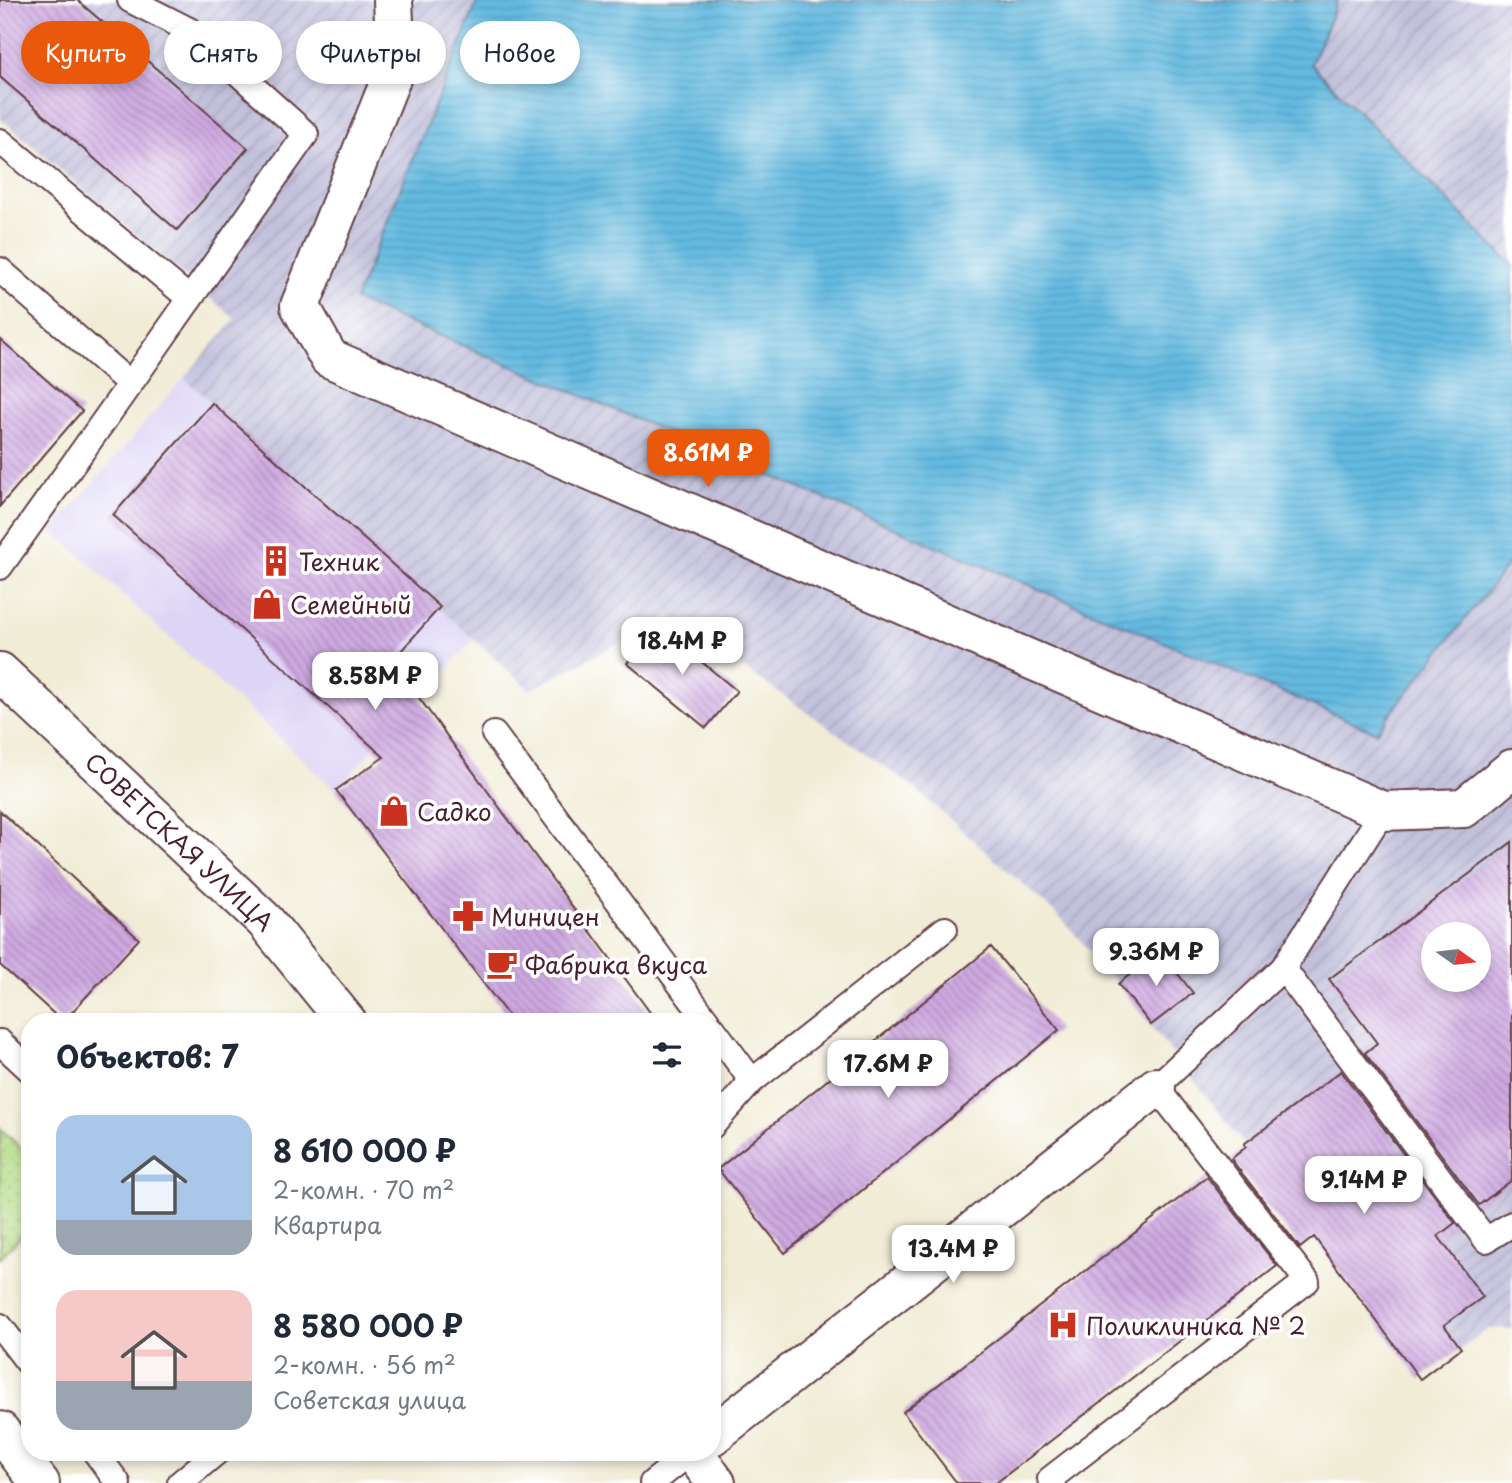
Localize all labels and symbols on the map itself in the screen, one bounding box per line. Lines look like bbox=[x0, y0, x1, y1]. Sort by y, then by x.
pin: 8.61M ₽ bbox=[643, 430, 773, 489]
place label: Техник bbox=[299, 543, 380, 579]
building icon: Техник bbox=[259, 544, 293, 578]
place label: Семейный bbox=[290, 586, 412, 622]
shop icon: Семейный bbox=[250, 587, 284, 621]
pin: 18.4M ₽ bbox=[617, 618, 747, 677]
pin: 8.58M ₽ bbox=[310, 652, 440, 712]
street label: СОВЕТСКАЯ УЛИЦА bbox=[78, 743, 282, 939]
place label: Садко bbox=[417, 793, 492, 829]
shop icon: Садко bbox=[377, 794, 411, 828]
place label: Миницен bbox=[491, 898, 600, 934]
pharmacy icon: Миницен bbox=[451, 899, 485, 933]
north arrow bbox=[1421, 922, 1491, 992]
pin: 9.36M ₽ bbox=[1091, 928, 1221, 988]
place label: Фабрика вкуса bbox=[525, 946, 707, 982]
cafe icon: Фабрика вкуса bbox=[485, 947, 519, 981]
pin: 17.6M ₽ bbox=[823, 1040, 953, 1100]
pin: 9.14M ₽ bbox=[1299, 1156, 1429, 1216]
pin: 13.4M ₽ bbox=[888, 1226, 1018, 1285]
place label: Поликлиника № 2 bbox=[1086, 1307, 1305, 1343]
hospital icon: Поликлиника № 2 bbox=[1046, 1308, 1080, 1342]

